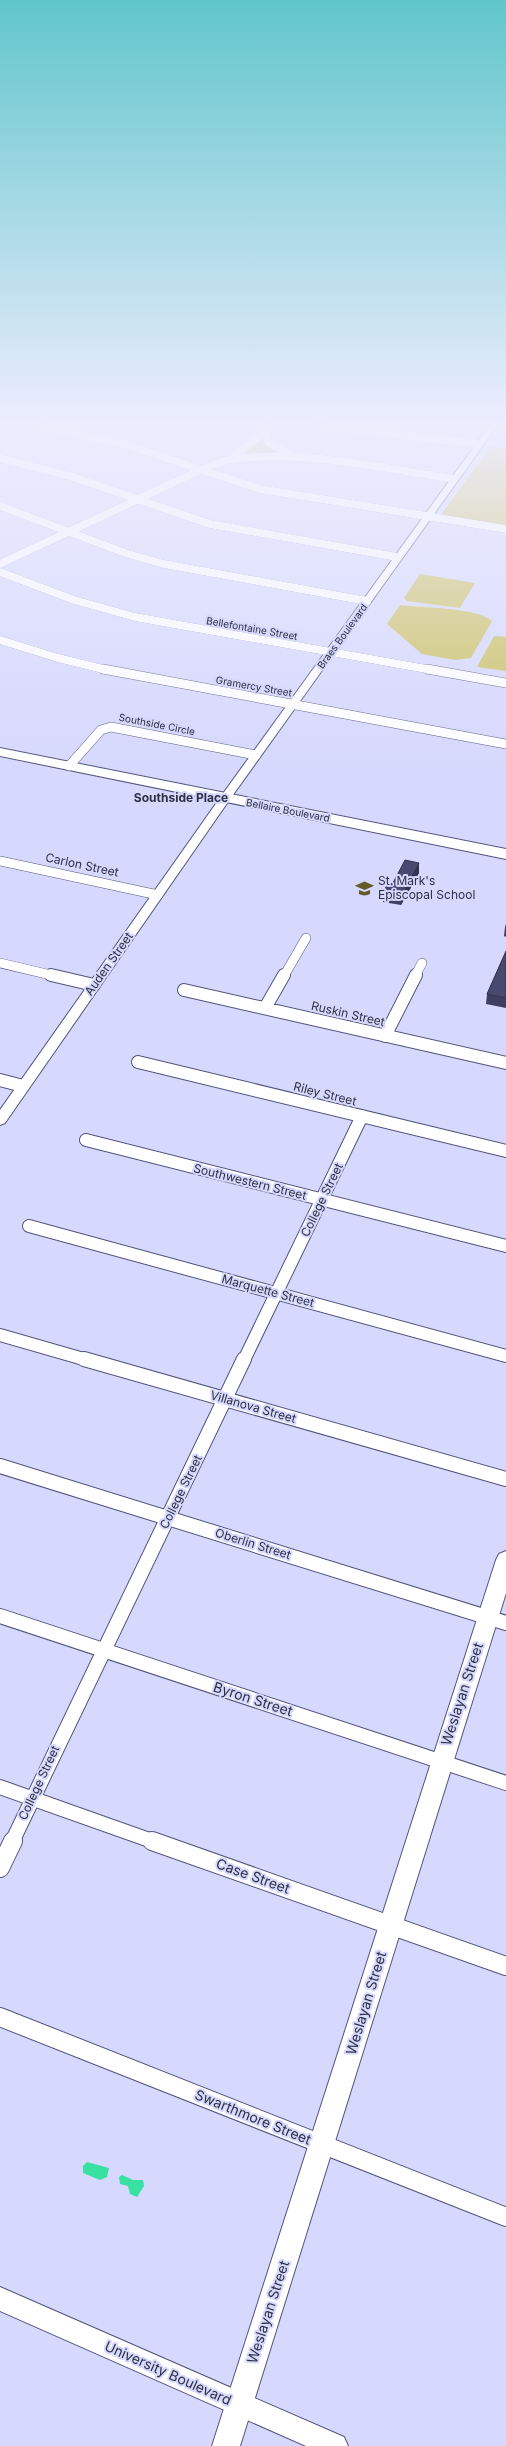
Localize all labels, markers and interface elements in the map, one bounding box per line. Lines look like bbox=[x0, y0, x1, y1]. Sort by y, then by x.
street label: Braes Boulevard bbox=[314, 601, 370, 671]
street label: Bellefontaine Street bbox=[205, 614, 299, 642]
street label: Gramercy Street bbox=[215, 673, 294, 699]
street label: Southside Circle bbox=[118, 711, 196, 737]
district label: Southside Place bbox=[134, 790, 228, 805]
street label: Bellaire Boulevard bbox=[245, 796, 331, 824]
street label: Carlon Street bbox=[44, 849, 120, 880]
place label: St. Mark's Episcopal School bbox=[378, 873, 475, 902]
school or university icon: St. Mark's Episcopal School bbox=[355, 878, 375, 898]
street label: Auden Street bbox=[81, 929, 136, 998]
street label: Ruskin Street bbox=[310, 998, 386, 1029]
street label: Riley Street bbox=[292, 1078, 358, 1109]
street label: Southwestern Street bbox=[192, 1160, 308, 1203]
street label: College Street bbox=[297, 1160, 346, 1239]
street label: Marquette Street bbox=[220, 1271, 316, 1310]
street label: Villanova Street bbox=[209, 1387, 298, 1426]
street label: College Street bbox=[156, 1452, 205, 1531]
street label: Oberlin Street bbox=[213, 1525, 293, 1562]
street label: Weslayan Street bbox=[437, 1640, 486, 1747]
street label: Byron Street bbox=[211, 1678, 295, 1719]
street label: College Street bbox=[15, 1743, 62, 1822]
street label: Case Street bbox=[214, 1854, 293, 1897]
street label: Weslayan Street bbox=[342, 1949, 389, 2057]
street label: Swarthmore Street bbox=[193, 2085, 314, 2148]
street label: Weslayan Street bbox=[243, 2258, 292, 2365]
street label: University Boulevard bbox=[102, 2337, 234, 2408]

